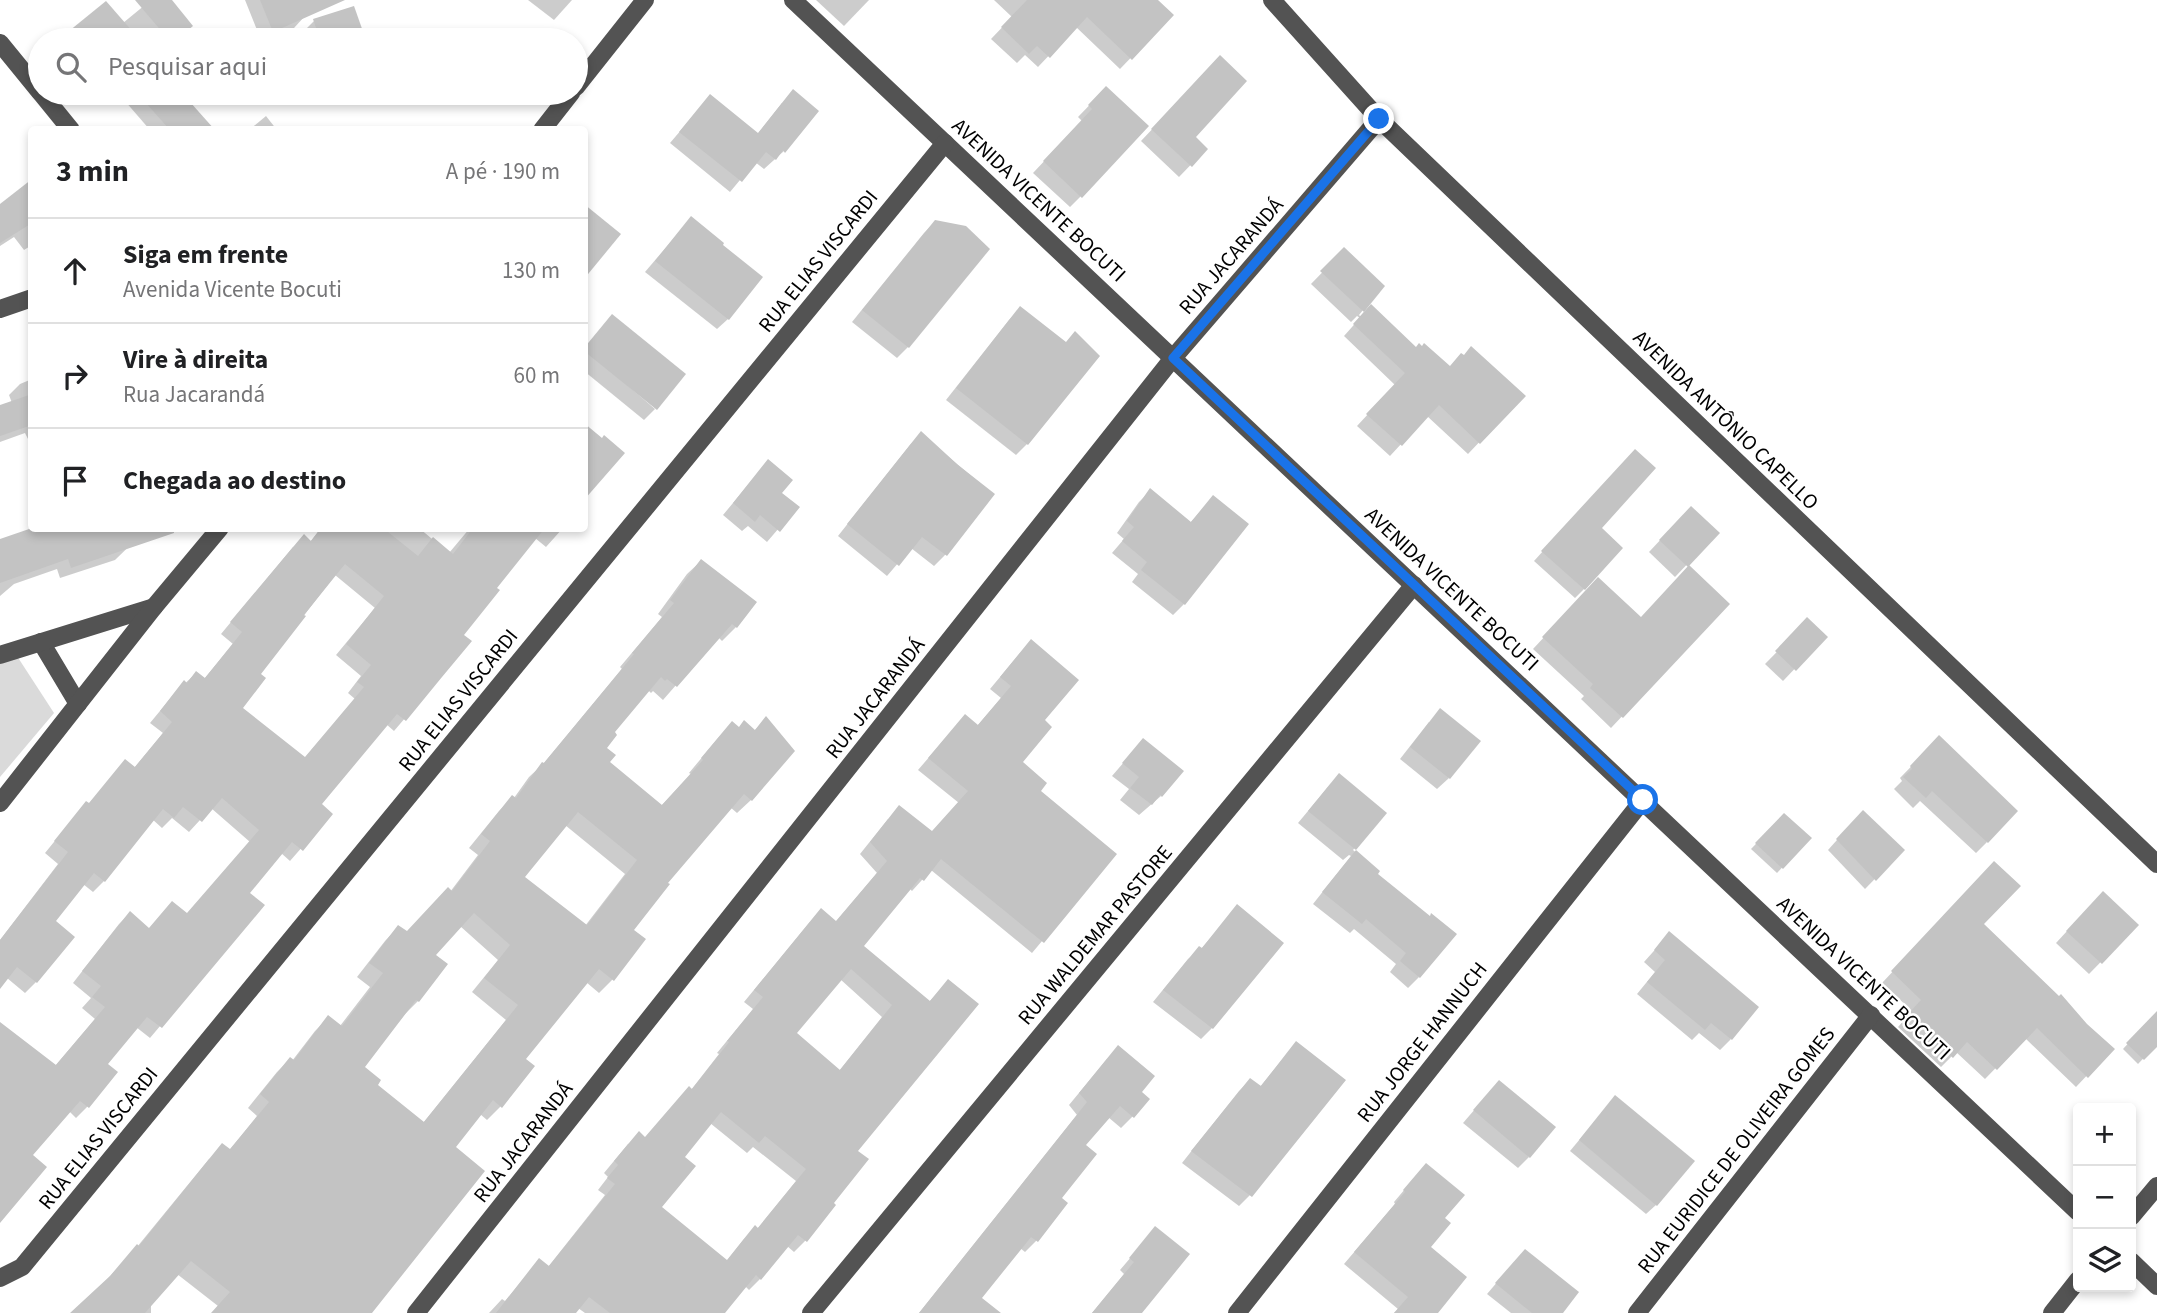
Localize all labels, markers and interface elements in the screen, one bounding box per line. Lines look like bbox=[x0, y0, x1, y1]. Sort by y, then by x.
search box bbox=[28, 28, 588, 105]
icon: search bbox=[52, 48, 90, 86]
text: Pesquisar aqui bbox=[108, 48, 267, 85]
route end bbox=[1363, 103, 1394, 134]
street label: AVENIDA VICENTE BOCUTI bbox=[945, 111, 1133, 289]
text: 3 min bbox=[56, 150, 129, 193]
text: A pé · 190 m bbox=[446, 155, 560, 188]
street label: RUA ELIAS VISCARDI bbox=[751, 183, 885, 339]
street label: RUA JACARANDÁ bbox=[1172, 190, 1291, 321]
text: Siga em frente bbox=[123, 236, 288, 273]
icon: ahead bbox=[56, 252, 94, 290]
text: 130 m bbox=[502, 254, 560, 287]
text: Avenida Vicente Bocuti bbox=[123, 273, 342, 306]
street label: AVENIDA ANTÔNIO CAPELLO bbox=[1627, 323, 1825, 517]
text: Vire à direita bbox=[123, 341, 268, 378]
icon: right bbox=[56, 357, 94, 395]
text: 60 m bbox=[513, 359, 560, 392]
text: Rua Jacarandá bbox=[123, 378, 265, 411]
icon: arrive bbox=[56, 462, 94, 500]
text: Chegada ao destino bbox=[123, 462, 346, 499]
street label: AVENIDA VICENTE BOCUTI bbox=[1358, 500, 1546, 678]
street label: RUA ELIAS VISCARDI bbox=[391, 622, 525, 778]
street label: RUA JACARANDÁ bbox=[818, 631, 932, 765]
route start bbox=[1627, 784, 1658, 815]
street label: RUA WALDEMAR PASTORE bbox=[1011, 839, 1179, 1031]
street label: AVENIDA VICENTE BOCUTI bbox=[1770, 889, 1958, 1067]
street label: RUA JORGE HANNUCH bbox=[1350, 955, 1494, 1129]
street label: RUA EURIDICE DE OLIVEIRA GOMES bbox=[1630, 1020, 1842, 1280]
street label: RUA ELIAS VISCARDI bbox=[31, 1060, 165, 1216]
street label: RUA JACARANDÁ bbox=[466, 1075, 580, 1209]
map controls bbox=[2073, 1103, 2136, 1292]
button: + bbox=[2073, 1103, 2136, 1166]
button: − bbox=[2073, 1166, 2136, 1229]
button: layers bbox=[2073, 1229, 2136, 1292]

